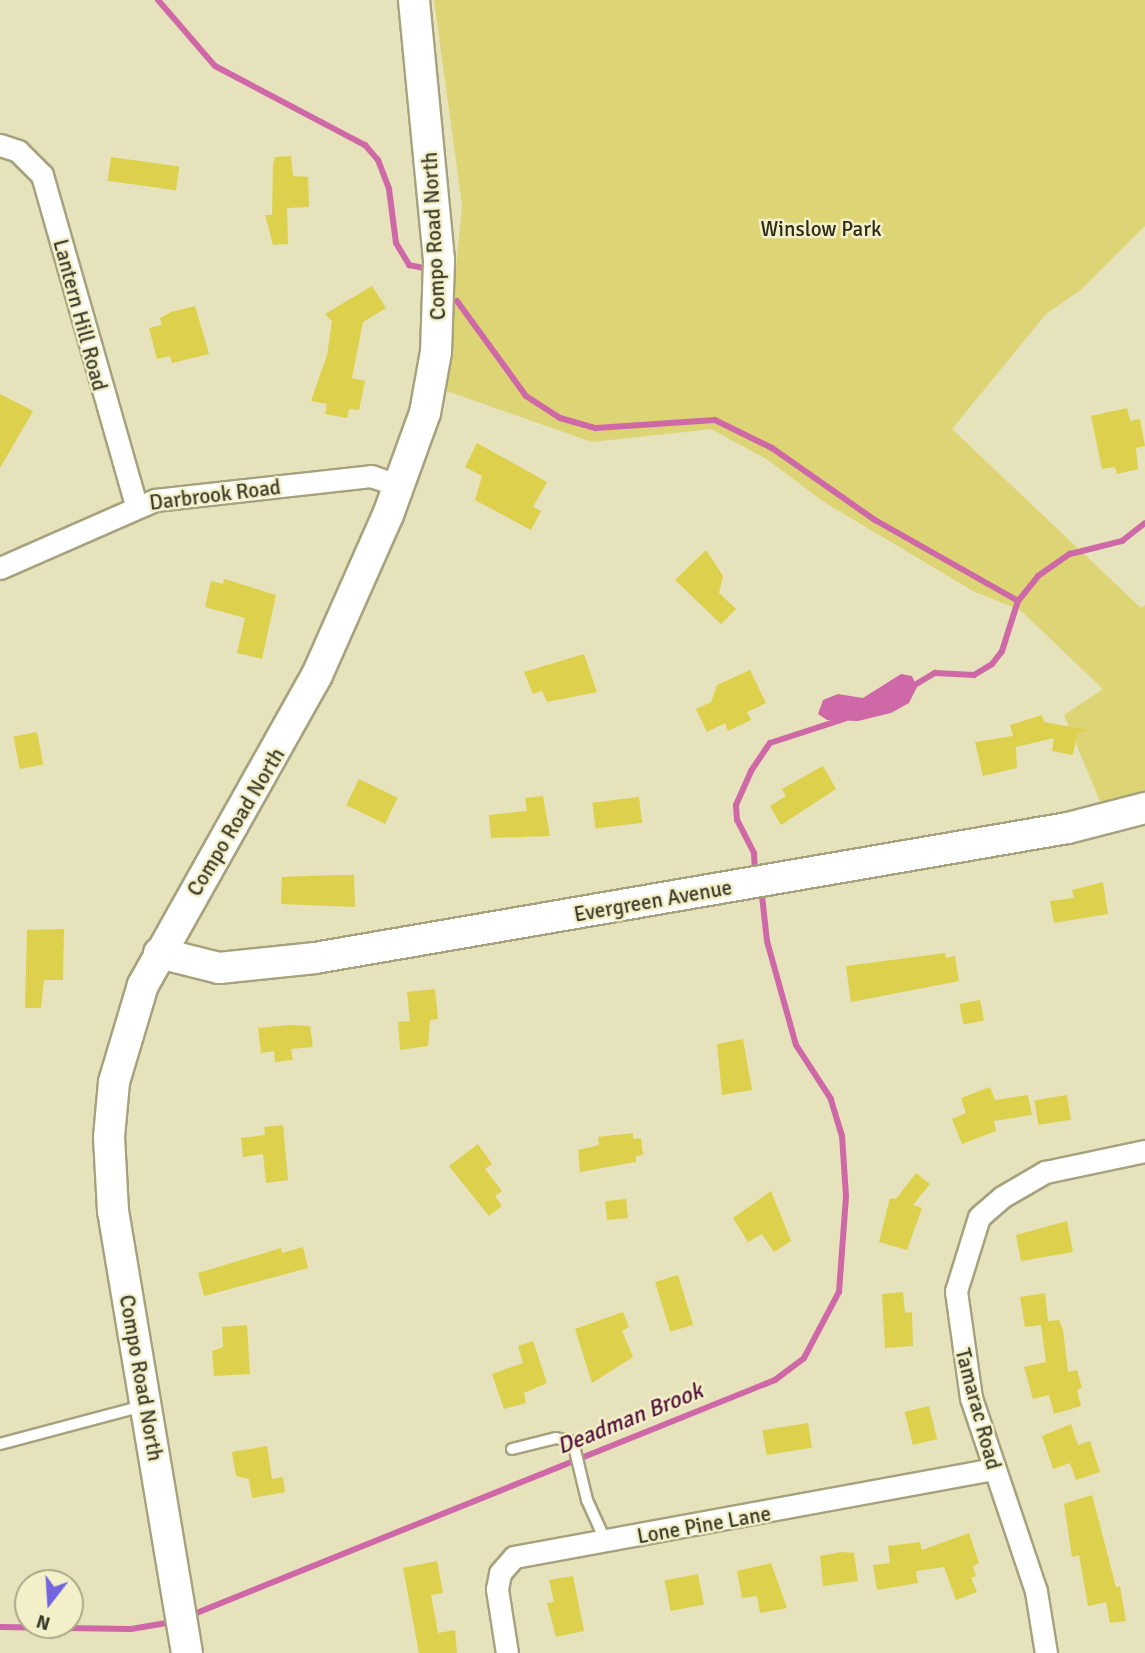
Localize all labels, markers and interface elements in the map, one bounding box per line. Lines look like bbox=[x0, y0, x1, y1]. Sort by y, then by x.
street label: Compo Road North bbox=[417, 151, 451, 321]
park label: Winslow Park bbox=[760, 216, 882, 242]
street label: Lantern Hill Road bbox=[48, 236, 112, 394]
street label: Darbrook Road bbox=[148, 474, 282, 516]
street label: Compo Road North bbox=[182, 743, 290, 901]
street label: Evergreen Avenue bbox=[572, 875, 734, 927]
street label: Compo Road North bbox=[114, 1293, 168, 1463]
street label: Tamarac Road bbox=[950, 1346, 1006, 1472]
water label: Deadman Brook bbox=[553, 1377, 707, 1461]
street label: Lone Pine Lane bbox=[635, 1501, 773, 1549]
north arrow bbox=[14, 1569, 84, 1639]
text: N bbox=[34, 1609, 53, 1636]

